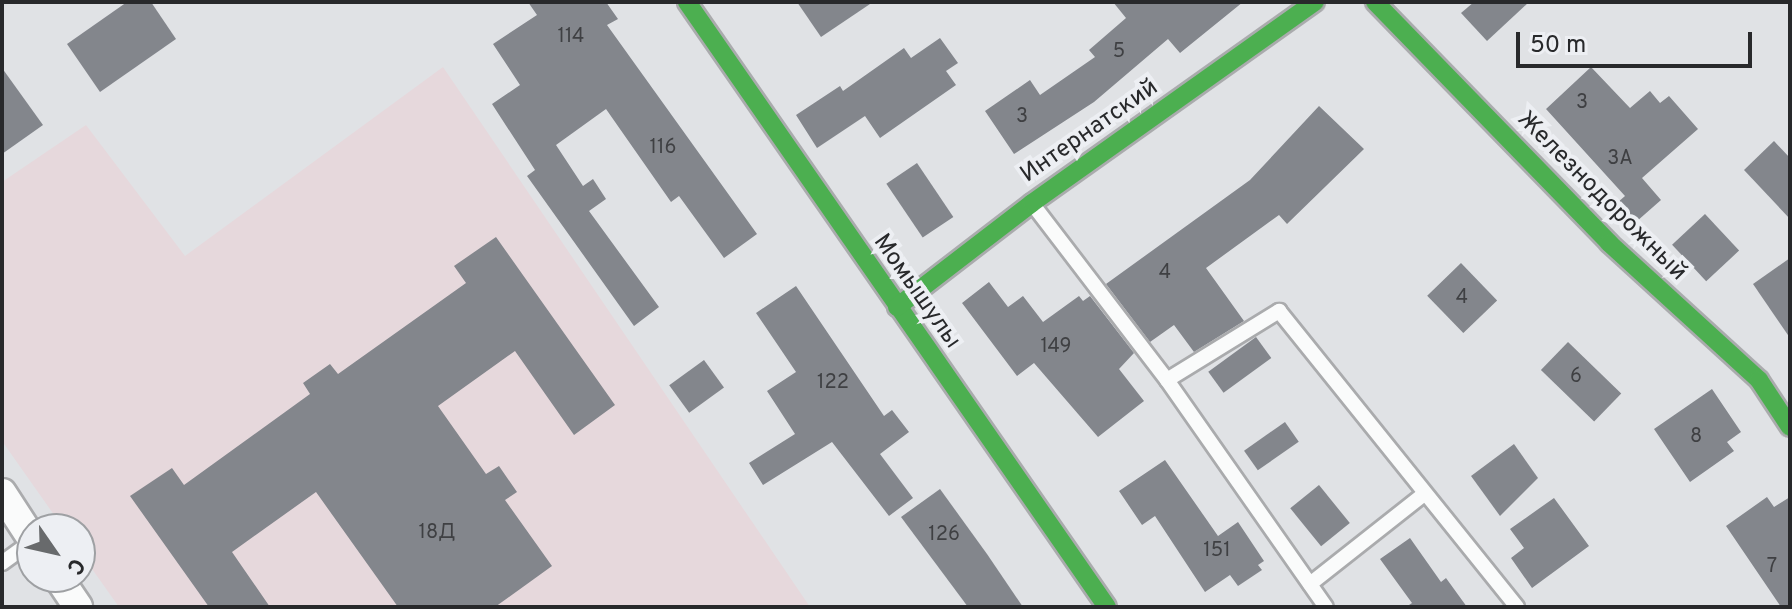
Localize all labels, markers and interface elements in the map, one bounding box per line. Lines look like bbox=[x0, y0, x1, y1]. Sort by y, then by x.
scale bar bbox=[1520, 16, 1756, 66]
house number: 114 bbox=[558, 25, 584, 49]
text: 50 m bbox=[1530, 31, 1586, 61]
house number: 5 bbox=[1113, 40, 1125, 64]
street label: Интернатский bbox=[1016, 74, 1164, 190]
house number: 3 bbox=[1576, 91, 1588, 115]
house number: 3 bbox=[1016, 105, 1028, 129]
street label: Железнодорожный bbox=[1510, 106, 1692, 288]
house number: 116 bbox=[650, 136, 676, 160]
house number: 3А bbox=[1607, 147, 1633, 171]
street label: Момышулы bbox=[866, 229, 966, 355]
house number: 4 bbox=[1159, 261, 1171, 285]
house number: 4 bbox=[1456, 286, 1468, 310]
house number: 149 bbox=[1040, 335, 1072, 359]
house number: 6 bbox=[1570, 365, 1582, 389]
house number: 122 bbox=[817, 371, 849, 395]
house number: 8 bbox=[1690, 425, 1702, 449]
north arrow bbox=[16, 513, 96, 593]
house number: 18Д bbox=[419, 521, 455, 545]
house number: 126 bbox=[928, 523, 960, 547]
house number: 151 bbox=[1203, 539, 1231, 563]
text: С bbox=[60, 552, 90, 579]
house number: 7 bbox=[1767, 555, 1777, 579]

